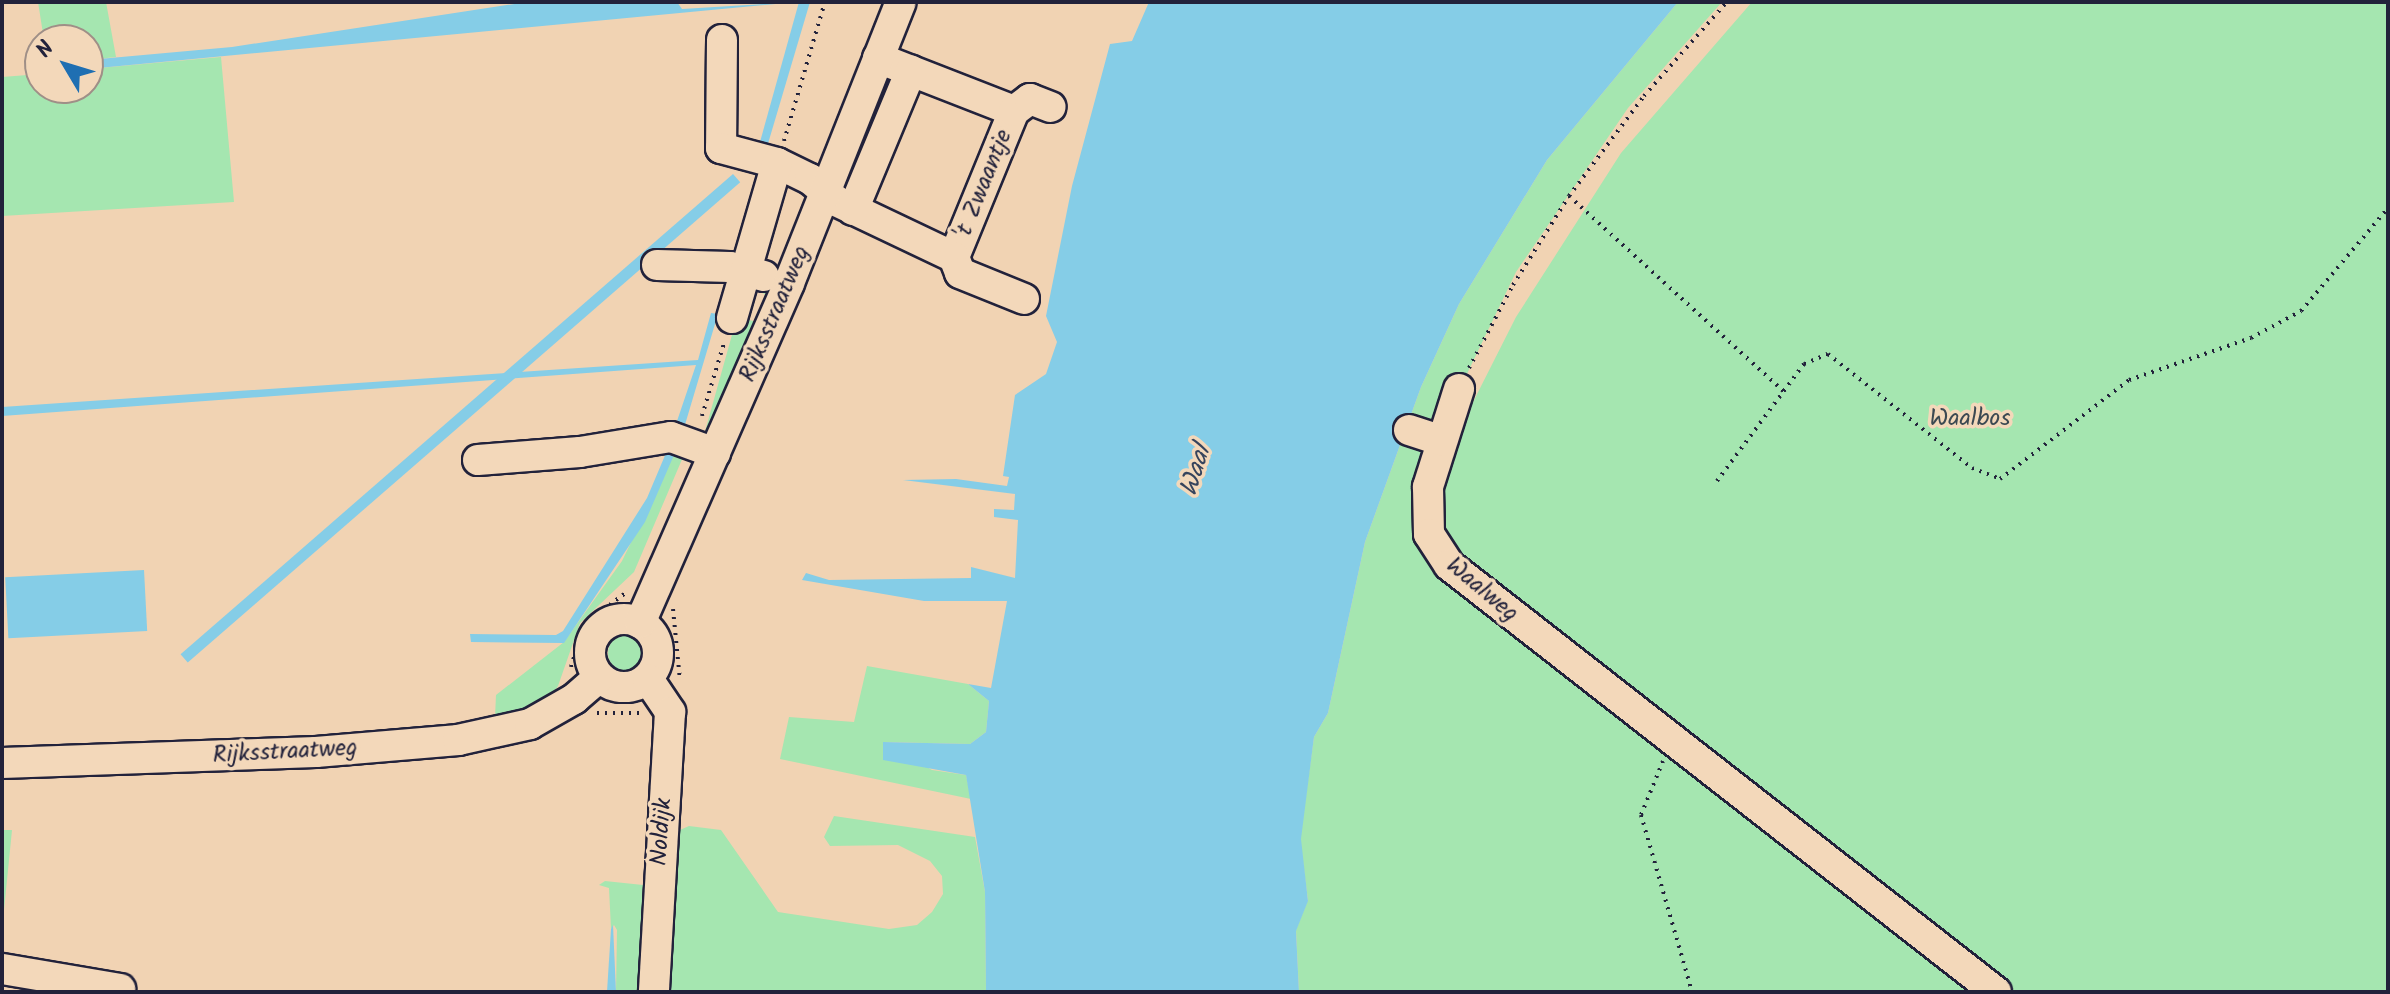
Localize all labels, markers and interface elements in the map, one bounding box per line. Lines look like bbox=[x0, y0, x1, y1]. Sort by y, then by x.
north arrow bbox=[24, 24, 104, 104]
text: N bbox=[28, 34, 64, 66]
street label: 't Zwaantje bbox=[949, 125, 1019, 243]
street label: Rijksstraatweg bbox=[733, 242, 817, 386]
park label: Waalbos bbox=[1930, 405, 2010, 433]
water label: Waal bbox=[1175, 442, 1219, 500]
street label: Waalweg bbox=[1440, 551, 1524, 629]
street label: Rijksstraatweg bbox=[212, 734, 358, 770]
street label: Noldijk bbox=[645, 797, 679, 867]

